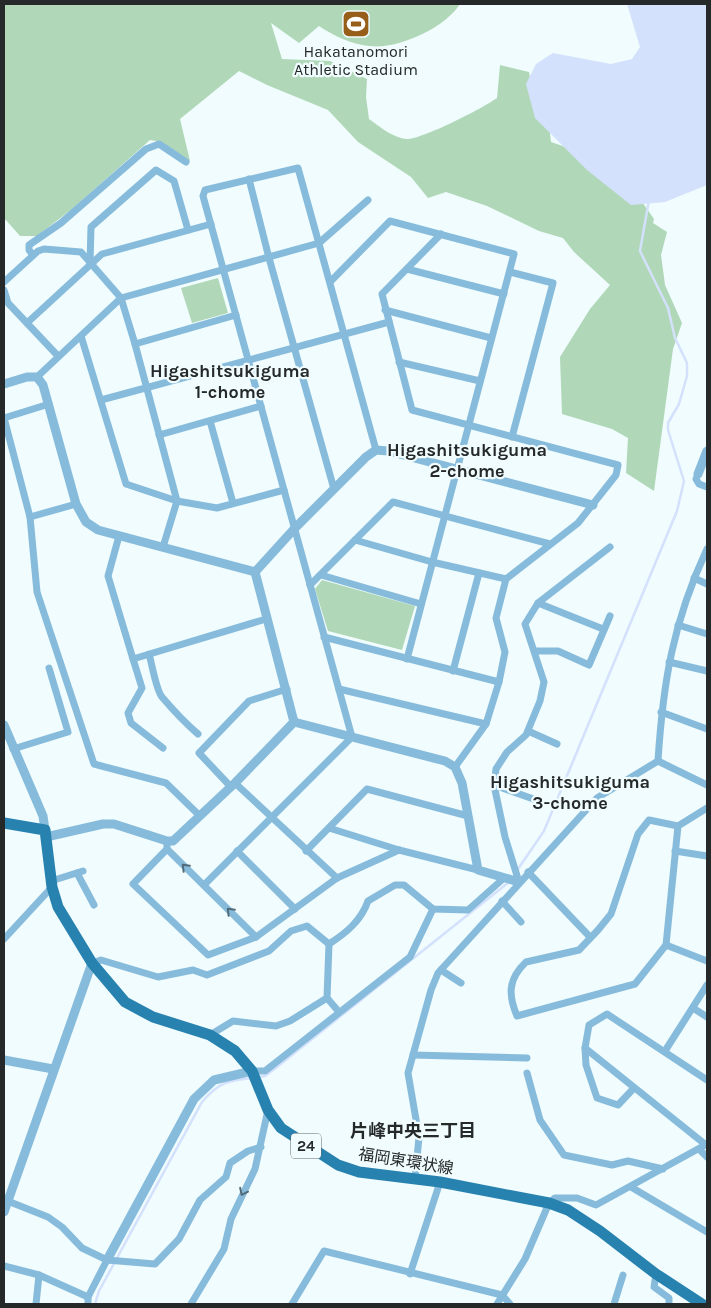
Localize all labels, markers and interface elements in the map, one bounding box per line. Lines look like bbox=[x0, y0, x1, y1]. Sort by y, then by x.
sports icon: Hakatanomori Athletic Stadium bbox=[341, 9, 371, 39]
place label: Hakatanomori Athletic Stadium bbox=[294, 42, 418, 79]
district label: Higashitsukiguma 1-chome bbox=[150, 360, 310, 403]
district label: Higashitsukiguma 2-chome bbox=[387, 439, 547, 482]
district label: Higashitsukiguma 3-chome bbox=[490, 771, 650, 814]
one-way arrow bbox=[182, 864, 191, 873]
one-way arrow bbox=[227, 908, 236, 917]
district label: 片峰中央三丁目 bbox=[350, 1120, 476, 1142]
road number: 24 bbox=[291, 1134, 321, 1158]
street label: 福岡東環状線 bbox=[357, 1144, 455, 1178]
one-way arrow bbox=[239, 1187, 250, 1196]

